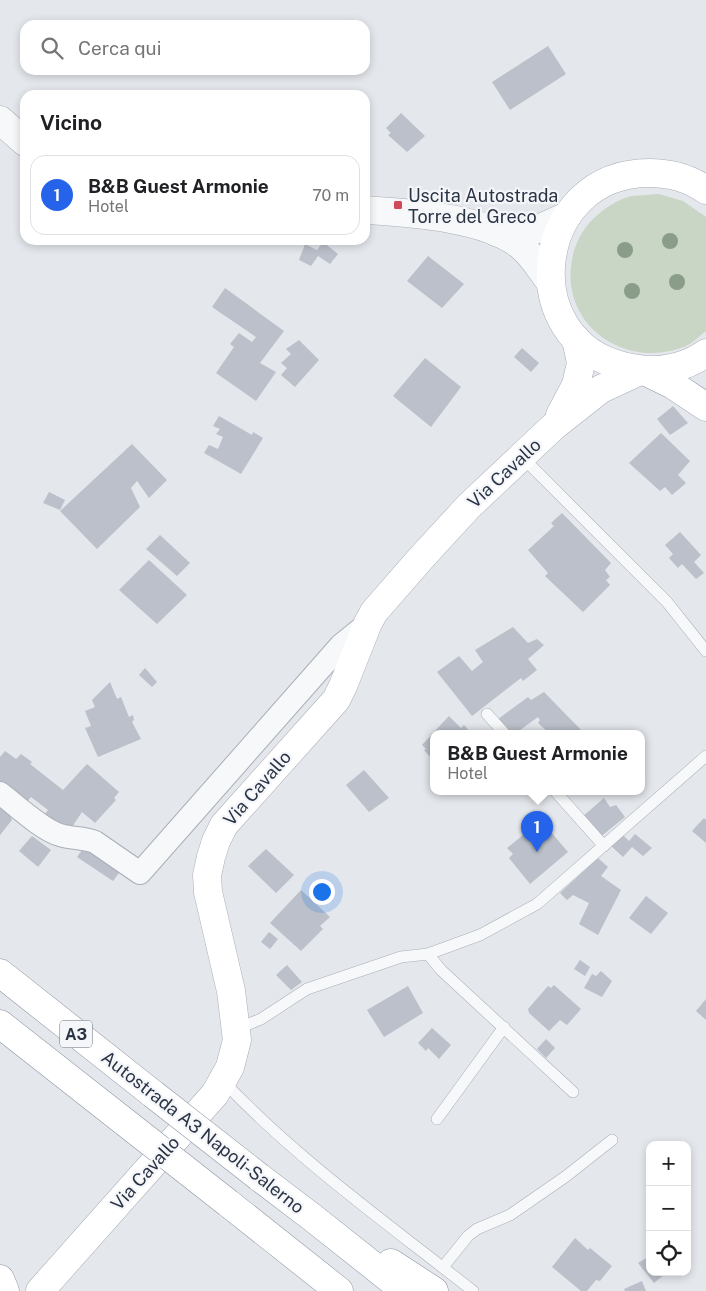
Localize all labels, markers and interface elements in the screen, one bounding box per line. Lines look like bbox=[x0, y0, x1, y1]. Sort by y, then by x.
search box bbox=[20, 20, 370, 75]
icon: search bbox=[38, 34, 66, 62]
text: Cerca qui bbox=[78, 37, 161, 59]
text: Vicino bbox=[40, 110, 102, 135]
text: B&B Guest Armonie bbox=[88, 175, 269, 197]
place label: Uscita Autostrada Torre del Greco bbox=[408, 185, 558, 227]
text: 1 bbox=[54, 186, 60, 205]
text: 70 m bbox=[312, 186, 349, 205]
text: Hotel bbox=[88, 197, 129, 216]
marker: Uscita Autostrada Torre del Greco bbox=[392, 199, 404, 211]
street label: Via Cavallo bbox=[463, 434, 545, 512]
popup bbox=[430, 730, 645, 795]
text: B&B Guest Armonie bbox=[447, 742, 628, 764]
street label: Via Cavallo bbox=[219, 746, 295, 830]
text: Hotel bbox=[447, 764, 488, 783]
pin: 1 bbox=[521, 811, 553, 852]
your location bbox=[309, 879, 335, 905]
road number: A3 bbox=[60, 1021, 92, 1048]
street label: Autostrada A3 Napoli-Salerno bbox=[98, 1046, 308, 1218]
street label: Via Cavallo bbox=[106, 1132, 184, 1214]
map controls bbox=[646, 1141, 691, 1276]
button: + bbox=[646, 1141, 691, 1186]
button: − bbox=[646, 1186, 691, 1231]
button: locate bbox=[646, 1231, 691, 1276]

